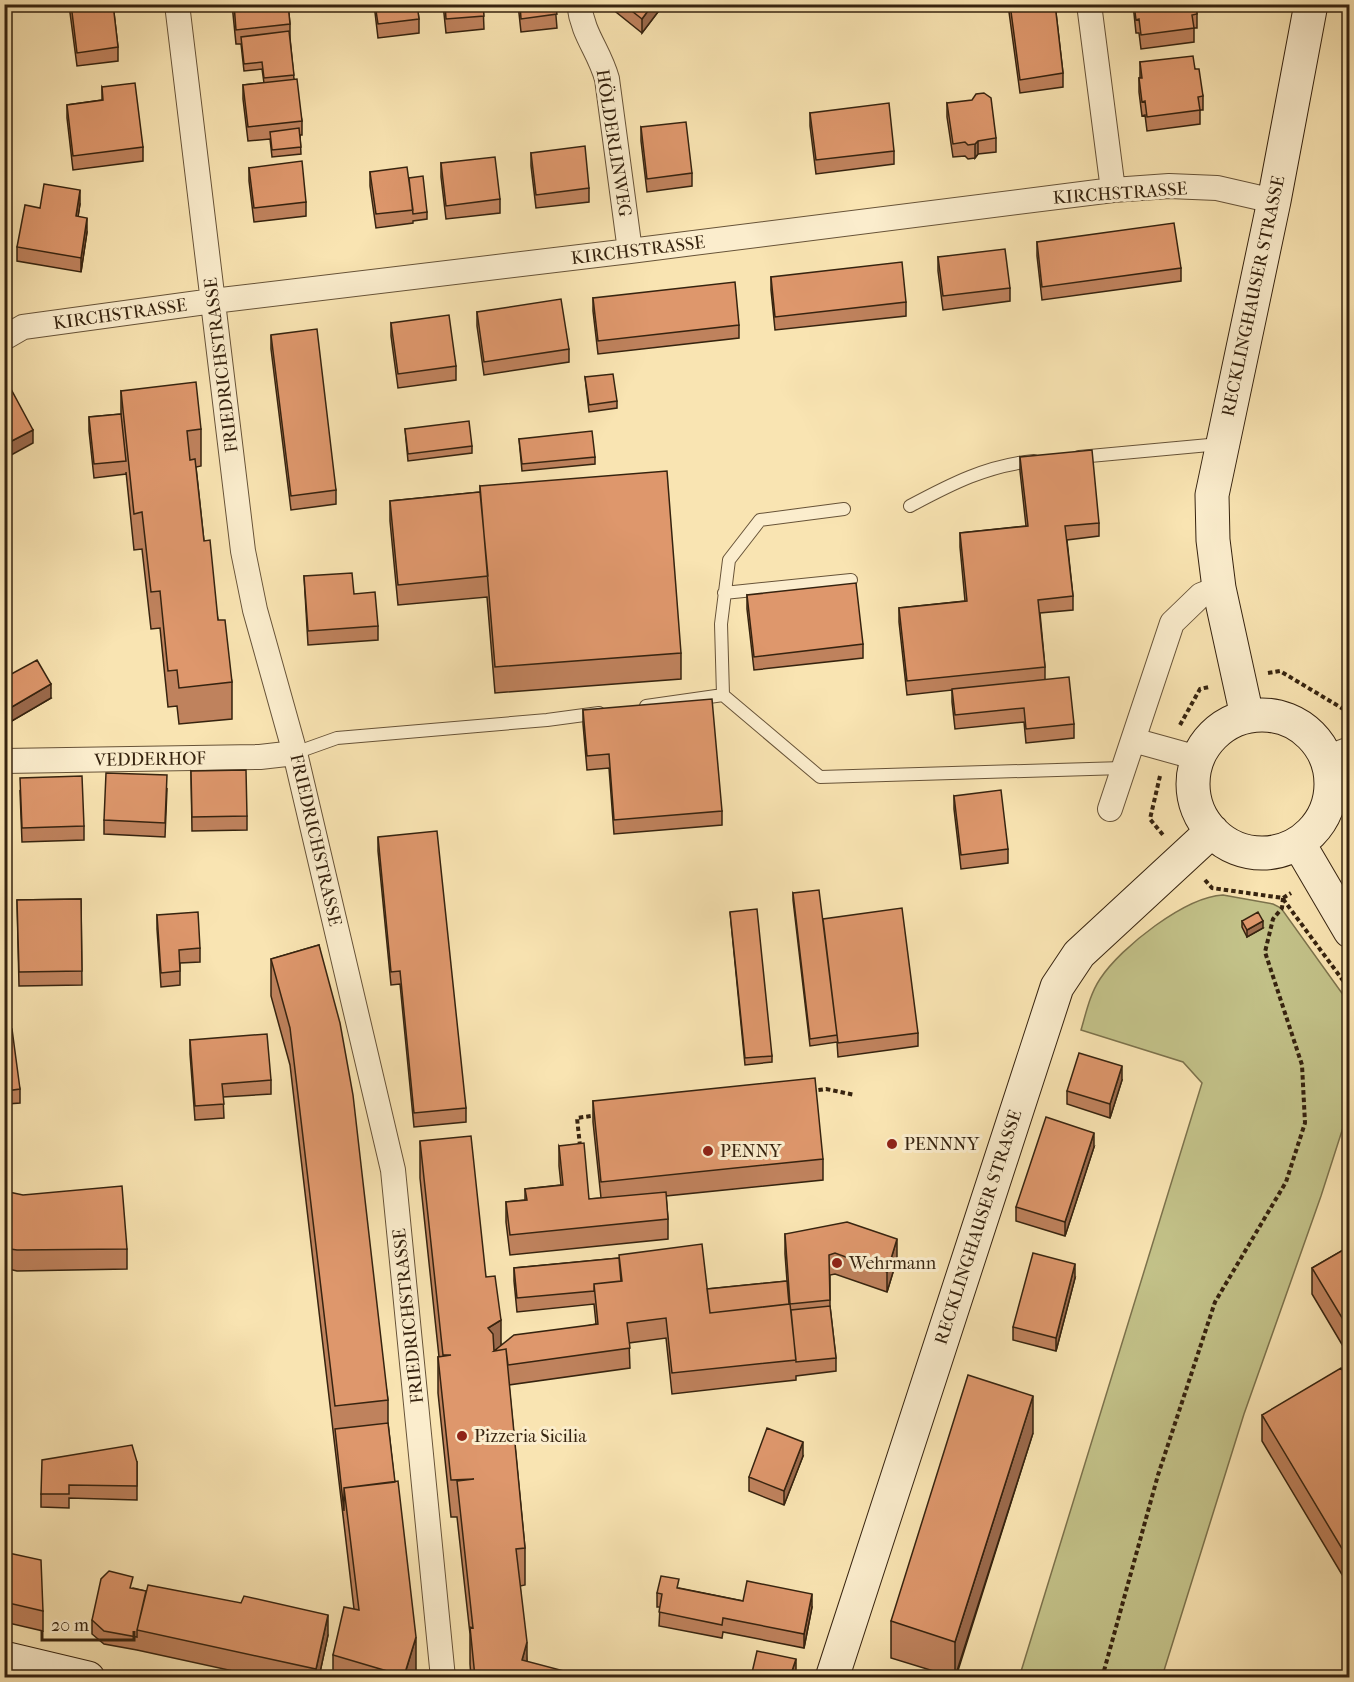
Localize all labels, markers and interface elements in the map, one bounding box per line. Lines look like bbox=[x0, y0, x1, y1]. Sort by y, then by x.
street label: HÖLDERLINWEG bbox=[591, 68, 637, 219]
street label: RECKLINGHAUSER STRASSE bbox=[1218, 174, 1289, 418]
street label: KIRCHSTRASSE bbox=[1052, 178, 1188, 209]
street label: KIRCHSTRASSE bbox=[570, 232, 706, 269]
street label: FRIEDRICHSTRASSE bbox=[200, 276, 243, 454]
street label: KIRCHSTRASSE bbox=[52, 295, 188, 334]
street label: VEDDERHOF bbox=[93, 748, 206, 771]
street label: FRIEDRICHSTRASSE bbox=[285, 752, 346, 928]
street label: RECKLINGHAUSER STRASSE bbox=[931, 1107, 1026, 1347]
place label: PENNNY bbox=[904, 1134, 980, 1155]
marker: PENNNY bbox=[885, 1137, 899, 1151]
place label: PENNY bbox=[720, 1141, 782, 1162]
marker: PENNY bbox=[701, 1144, 715, 1158]
street label: FRIEDRICHSTRASSE bbox=[389, 1227, 428, 1405]
place label: Wehrmann bbox=[848, 1253, 937, 1274]
marker: Wehrmann bbox=[830, 1256, 844, 1270]
place label: Pizzeria Sicilia bbox=[474, 1426, 587, 1447]
marker: Pizzeria Sicilia bbox=[455, 1429, 469, 1443]
scale bar bbox=[42, 1604, 134, 1642]
text: 20 m bbox=[51, 1615, 89, 1636]

